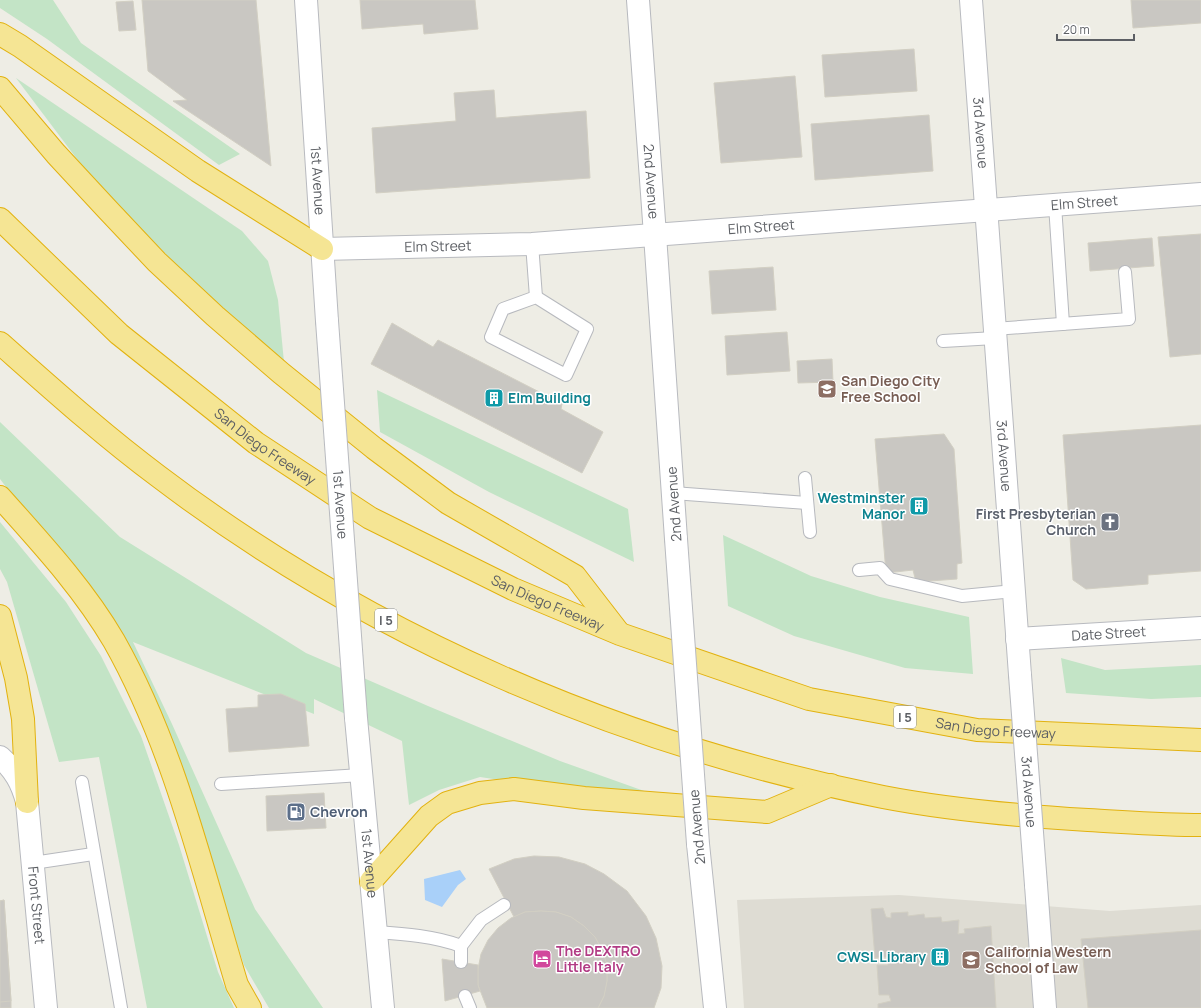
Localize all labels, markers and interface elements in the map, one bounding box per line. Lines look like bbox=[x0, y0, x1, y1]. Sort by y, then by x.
scale bar bbox=[1057, 16, 1134, 42]
text: 20 m bbox=[1063, 21, 1090, 38]
street label: 3rd Avenue bbox=[969, 96, 993, 169]
street label: 2nd Avenue bbox=[639, 143, 664, 220]
street label: 1st Avenue bbox=[307, 145, 330, 216]
street label: Elm Street bbox=[1050, 190, 1119, 214]
street label: Elm Street bbox=[727, 214, 796, 238]
street label: Elm Street bbox=[404, 235, 472, 256]
place label: San Diego City Free School bbox=[841, 371, 940, 406]
school or university icon: San Diego City Free School bbox=[816, 378, 838, 400]
building icon: Elm Building bbox=[483, 387, 505, 409]
place label: Elm Building bbox=[508, 388, 591, 407]
street label: San Diego Freeway bbox=[210, 403, 320, 489]
street label: 3rd Avenue bbox=[993, 419, 1017, 492]
street label: 2nd Avenue bbox=[661, 466, 686, 542]
street label: 1st Avenue bbox=[329, 469, 353, 540]
place label: Westminster Manor bbox=[818, 488, 905, 523]
building icon: Westminster Manor bbox=[908, 495, 930, 517]
place label: First Presbyterian Church bbox=[976, 504, 1096, 539]
church icon: First Presbyterian Church bbox=[1099, 511, 1121, 533]
street label: San Diego Freeway bbox=[488, 570, 608, 635]
road number: I 5 bbox=[375, 609, 397, 631]
street label: Date Street bbox=[1071, 621, 1147, 645]
road number: I 5 bbox=[894, 706, 916, 728]
street label: San Diego Freeway bbox=[934, 713, 1057, 743]
street label: 3rd Avenue bbox=[1017, 755, 1042, 828]
street label: 2nd Avenue bbox=[684, 789, 709, 865]
fuel station icon: Chevron bbox=[285, 801, 307, 823]
place label: Chevron bbox=[310, 802, 368, 821]
street label: 1st Avenue bbox=[357, 828, 383, 899]
street label: Front Street bbox=[24, 865, 50, 945]
place label: The DEXTRO Little Italy bbox=[556, 941, 641, 976]
place label: California Western School of Law bbox=[985, 942, 1111, 977]
building icon: CWSL Library bbox=[929, 946, 951, 968]
place label: CWSL Library bbox=[837, 947, 926, 966]
hotel icon: The DEXTRO Little Italy bbox=[531, 948, 553, 970]
school or university icon: California Western School of Law bbox=[960, 949, 982, 971]

